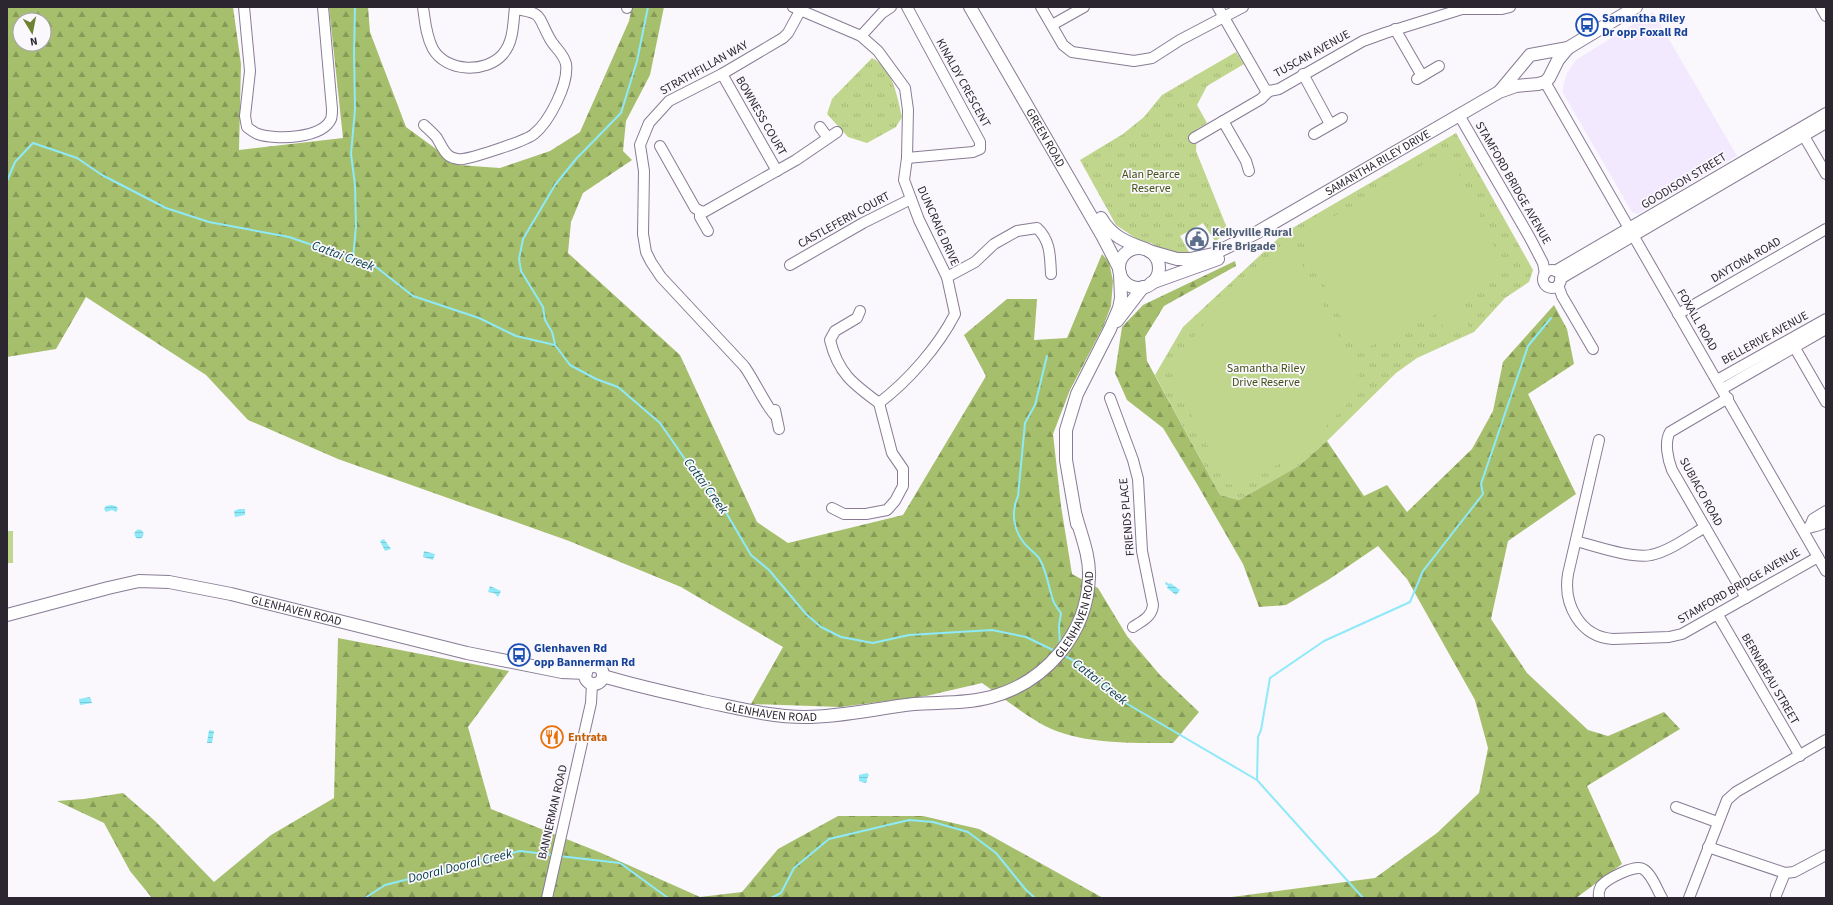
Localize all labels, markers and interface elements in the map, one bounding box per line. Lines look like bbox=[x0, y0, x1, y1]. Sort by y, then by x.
place label: Samantha Riley Dr opp Foxall Rd bbox=[1602, 10, 1688, 41]
north arrow bbox=[12, 12, 52, 52]
bus stop icon: Samantha Riley Dr opp Foxall Rd bbox=[1574, 12, 1600, 38]
street label: TUSCAN AVENUE bbox=[1271, 26, 1353, 82]
text: N bbox=[29, 33, 39, 49]
street label: KINALDY CRESCENT bbox=[932, 35, 995, 131]
street label: STRATHFILLAN WAY bbox=[657, 37, 751, 99]
street label: BOWNESS COURT bbox=[731, 73, 791, 159]
street label: GREEN ROAD bbox=[1022, 105, 1069, 170]
street label: STAMFORD BRIDGE AVENUE bbox=[1471, 119, 1555, 247]
street label: SAMANTHA RILEY DRIVE bbox=[1322, 125, 1433, 200]
street label: GOODISON STREET bbox=[1638, 148, 1730, 213]
park label: Alan Pearce Reserve bbox=[1122, 166, 1180, 197]
street label: DUNCRAIG DRIVE bbox=[913, 183, 963, 269]
street label: CASTLEFERN COURT bbox=[795, 187, 894, 252]
place label: Kellyville Rural Fire Brigade bbox=[1212, 224, 1293, 255]
public building icon: Kellyville Rural Fire Brigade bbox=[1184, 226, 1210, 252]
street label: DAYTONA ROAD bbox=[1708, 233, 1784, 287]
water label: Cattai Creek bbox=[309, 236, 377, 276]
street label: FOXALL ROAD bbox=[1672, 286, 1722, 354]
street label: BELLERIVE AVENUE bbox=[1718, 307, 1812, 369]
park label: Samantha Riley Drive Reserve bbox=[1227, 360, 1306, 391]
water label: Cattai Creek bbox=[680, 454, 733, 518]
street label: SUBIACO ROAD bbox=[1675, 455, 1727, 529]
street label: FRIENDS PLACE bbox=[1115, 477, 1139, 557]
street label: STAMFORD BRIDGE AVENUE bbox=[1675, 544, 1803, 628]
street label: GLENHAVEN ROAD bbox=[1051, 571, 1098, 662]
street label: GLENHAVEN ROAD bbox=[249, 591, 344, 630]
street label: BERNABEAU STREET bbox=[1737, 630, 1803, 728]
place label: Glenhaven Rd opp Bannerman Rd bbox=[534, 640, 635, 671]
bus stop icon: Glenhaven Rd opp Bannerman Rd bbox=[506, 642, 532, 668]
water label: Cattai Creek bbox=[1069, 655, 1132, 710]
street label: GLENHAVEN ROAD bbox=[723, 697, 817, 726]
restaurant icon: Entrata bbox=[539, 724, 565, 750]
place label: Entrata bbox=[568, 729, 607, 746]
street label: BANNERMAN ROAD bbox=[534, 763, 572, 861]
water label: Dooral Dooral Creek bbox=[406, 844, 515, 888]

